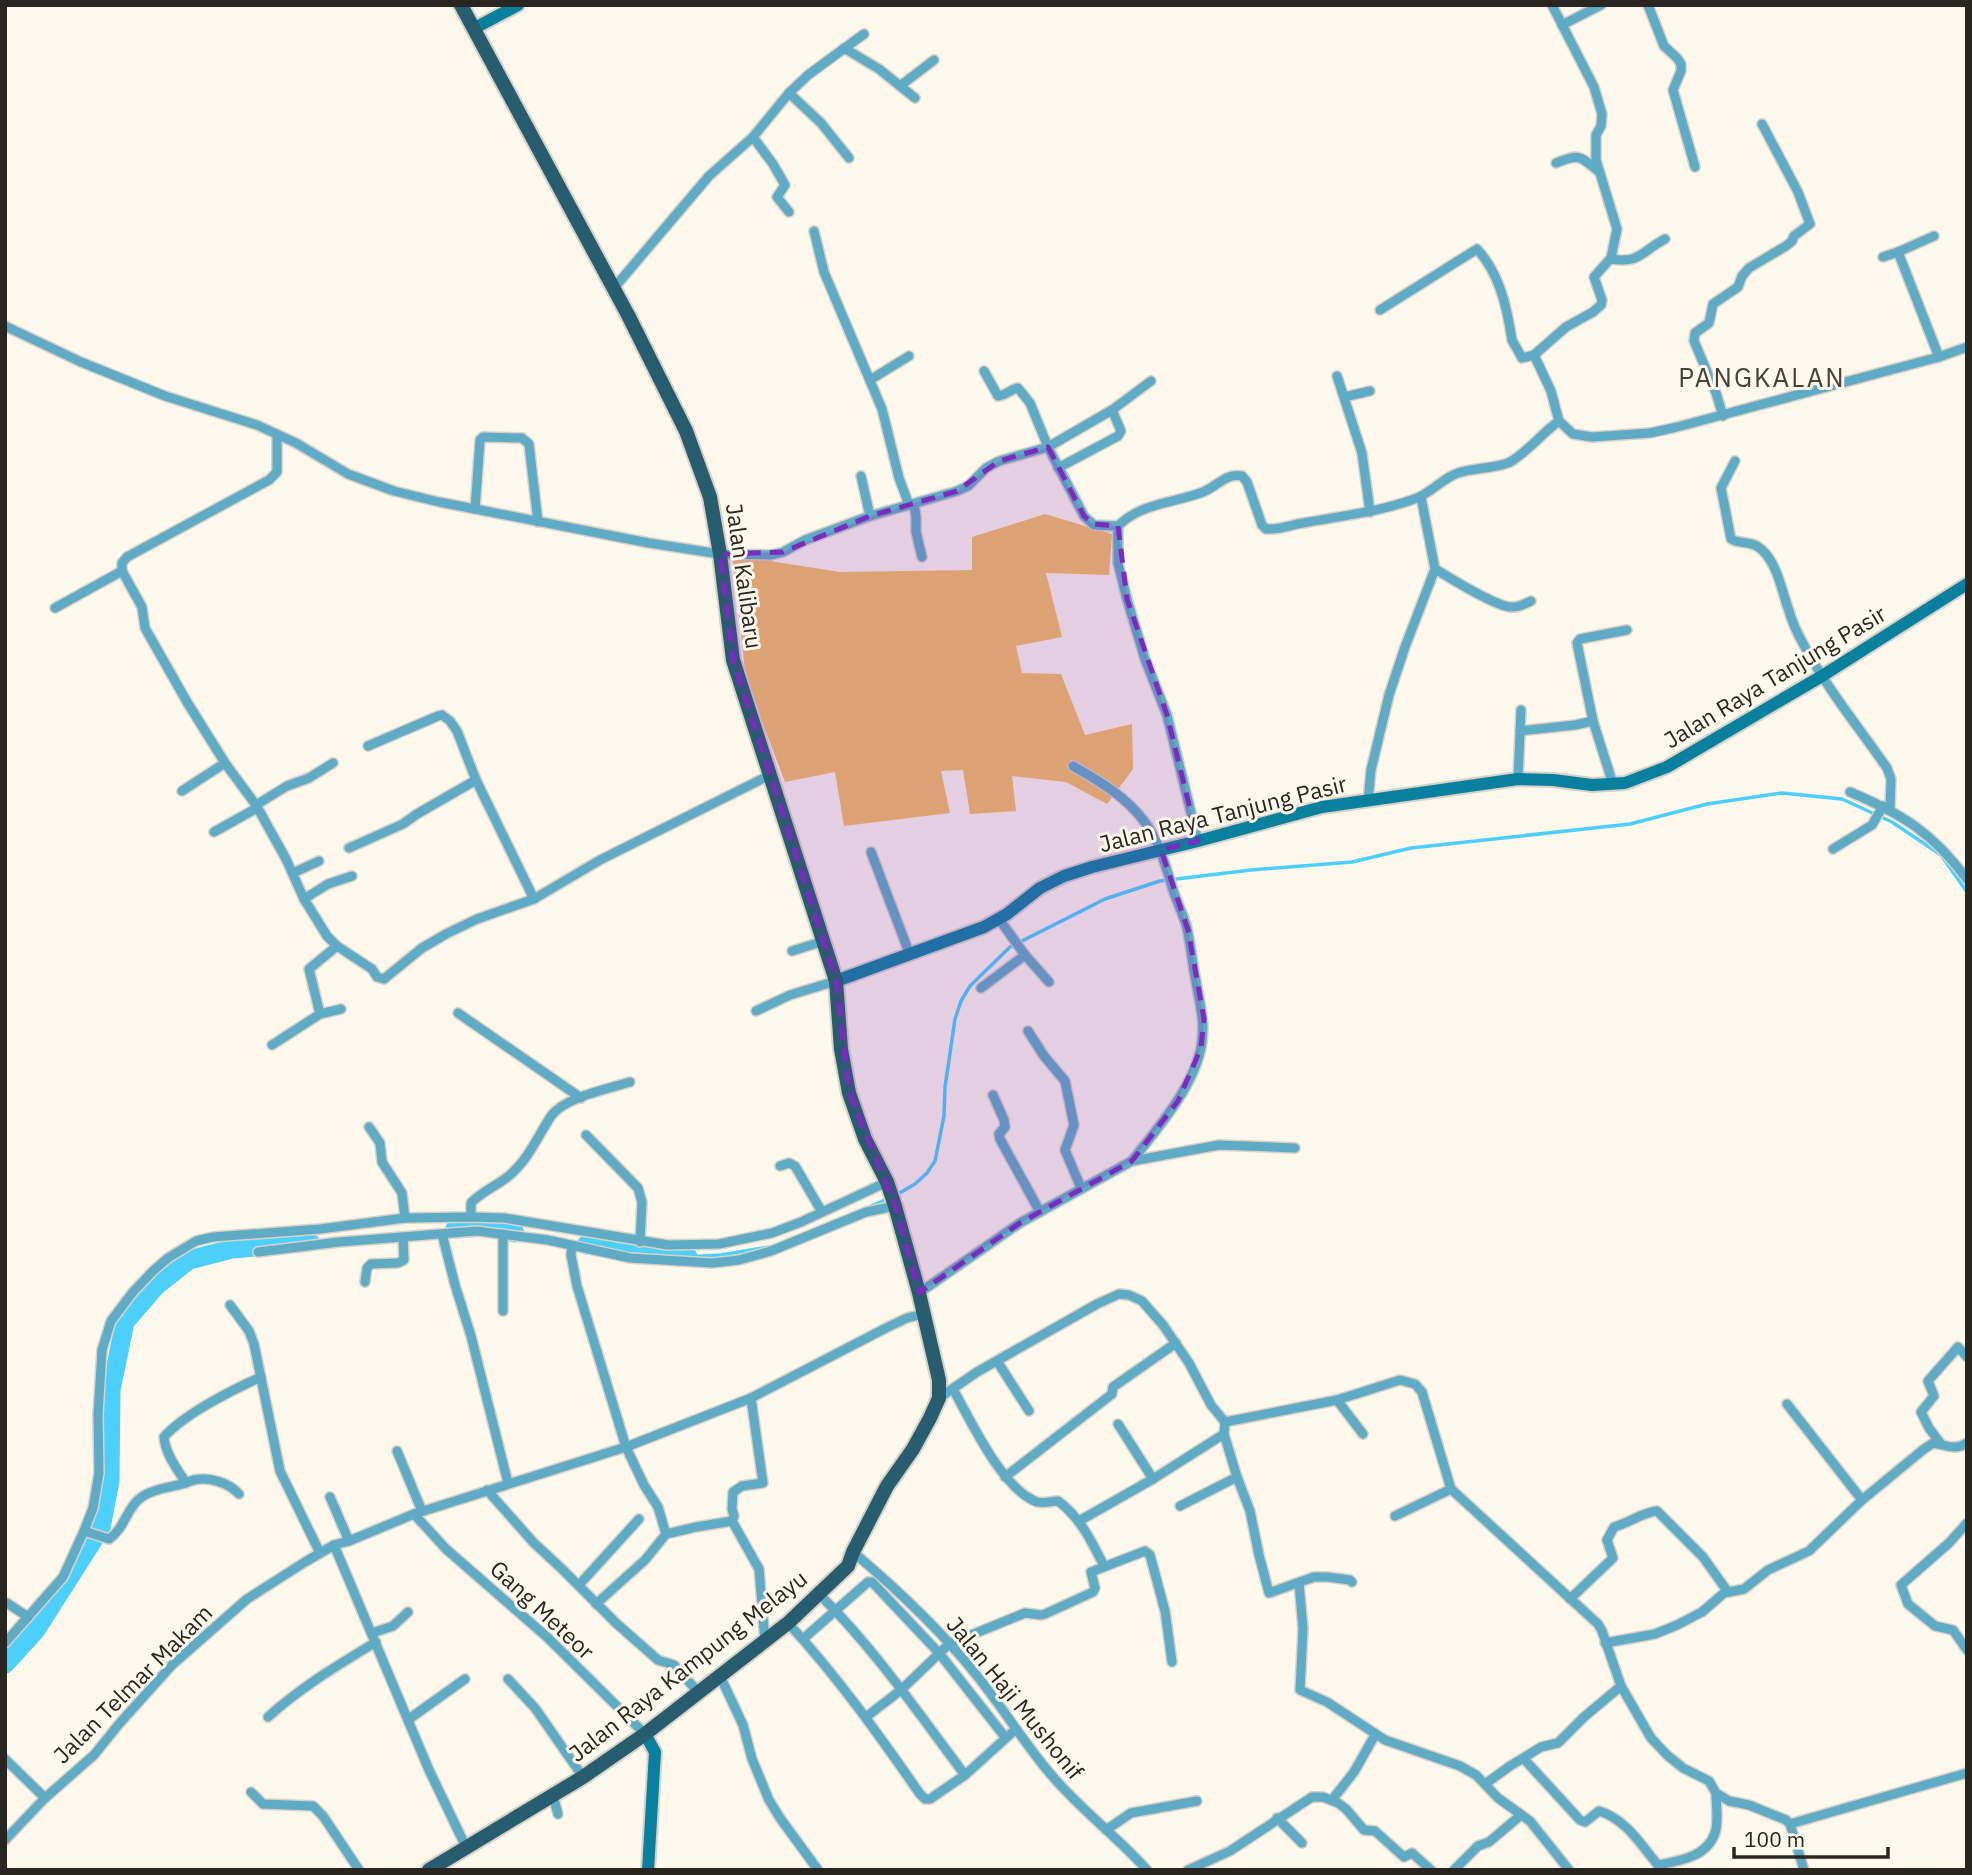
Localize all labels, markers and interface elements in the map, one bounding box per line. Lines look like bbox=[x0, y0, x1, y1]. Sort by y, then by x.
district label: PANGKALAN bbox=[1678, 360, 1846, 394]
street label: Jalan Kalibaru bbox=[720, 501, 770, 651]
street label: Jalan Raya Tanjung Pasir bbox=[1658, 598, 1892, 754]
street label: Jalan Raya Tanjung Pasir bbox=[1096, 768, 1350, 858]
street label: Gang Meteor bbox=[484, 1553, 602, 1666]
street label: Jalan Raya Kampung Melayu bbox=[562, 1563, 813, 1768]
street label: Jalan Telmar Makam bbox=[46, 1597, 218, 1769]
street label: Jalan Haji Mushonif bbox=[941, 1610, 1091, 1785]
scale bar bbox=[1734, 1815, 1888, 1859]
text: 100 m bbox=[1744, 1825, 1805, 1853]

